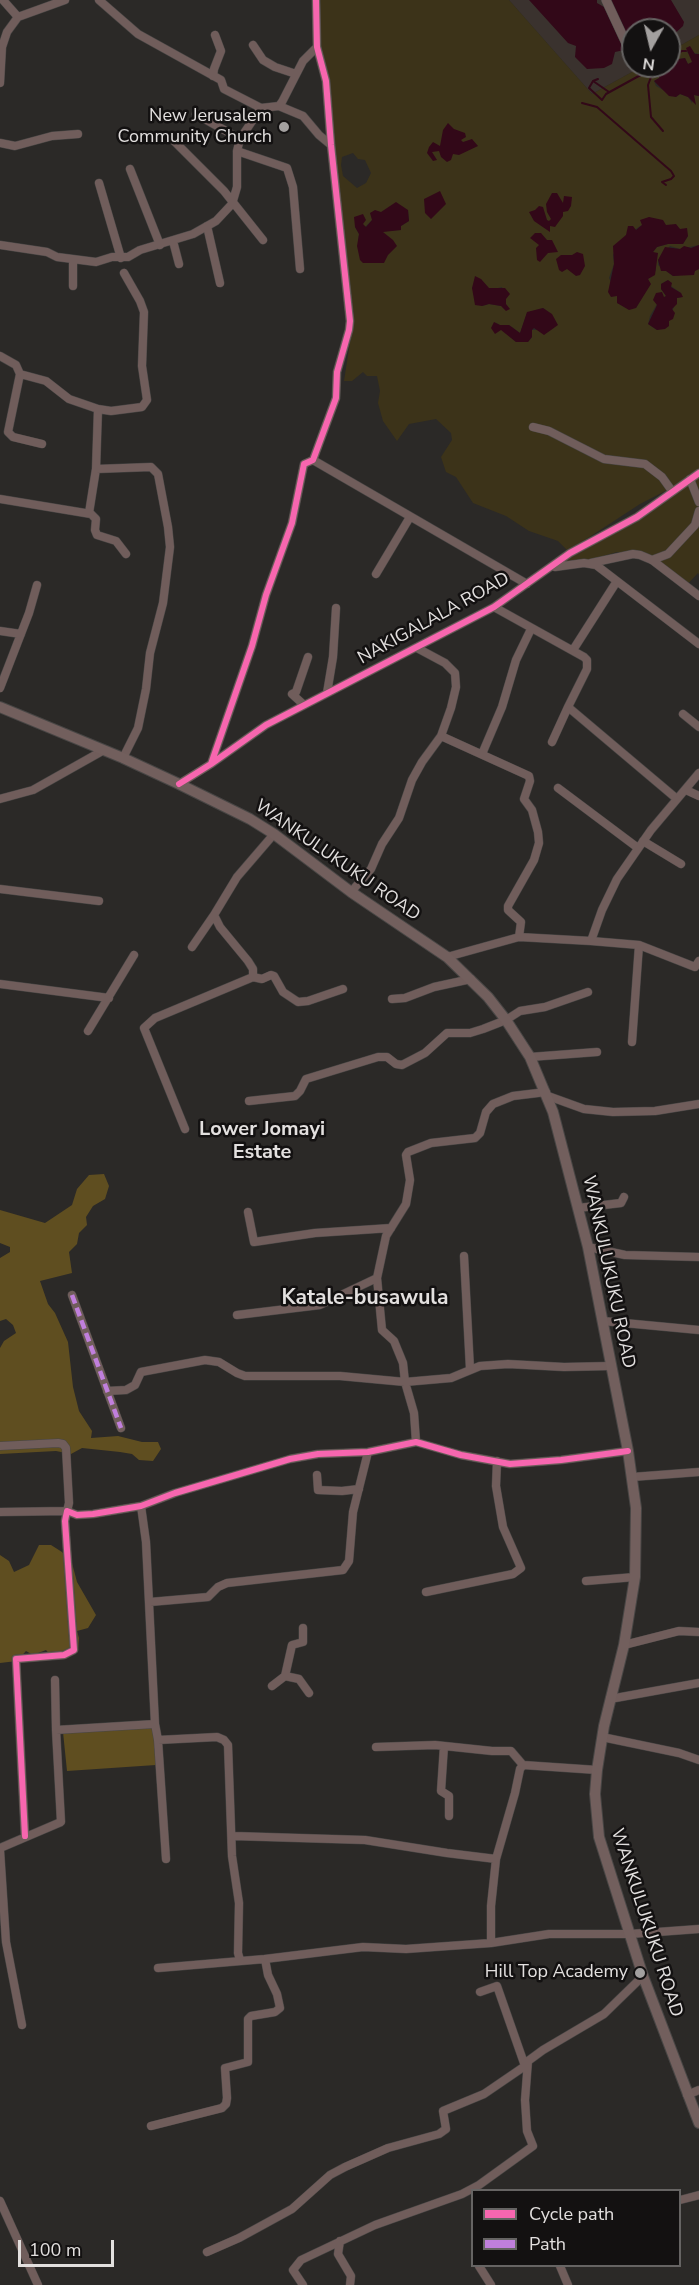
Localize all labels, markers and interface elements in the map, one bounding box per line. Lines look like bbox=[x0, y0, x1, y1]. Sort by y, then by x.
north arrow bbox=[621, 18, 681, 78]
text: N bbox=[641, 52, 656, 76]
place label: New Jerusalem Community Church bbox=[118, 106, 272, 148]
marker: New Jerusalem Community Church bbox=[277, 120, 291, 134]
street label: NAKIGALALA ROAD bbox=[354, 568, 514, 670]
street label: WANKULUKUKU ROAD bbox=[250, 796, 424, 926]
district label: Lower Jomayi Estate bbox=[199, 1118, 325, 1165]
street label: WANKULUKUKU ROAD bbox=[577, 1173, 639, 1371]
district label: Katale-busawula bbox=[282, 1286, 448, 1312]
street label: WANKULUKUKU ROAD bbox=[605, 1826, 687, 2020]
place label: Hill Top Academy bbox=[485, 1962, 628, 1984]
marker: Hill Top Academy bbox=[633, 1966, 647, 1980]
legend bbox=[471, 2189, 681, 2267]
text: Cycle path bbox=[529, 2202, 614, 2226]
scale bar bbox=[21, 2228, 117, 2266]
text: Path bbox=[529, 2232, 566, 2256]
text: 100 m bbox=[29, 2238, 81, 2262]

